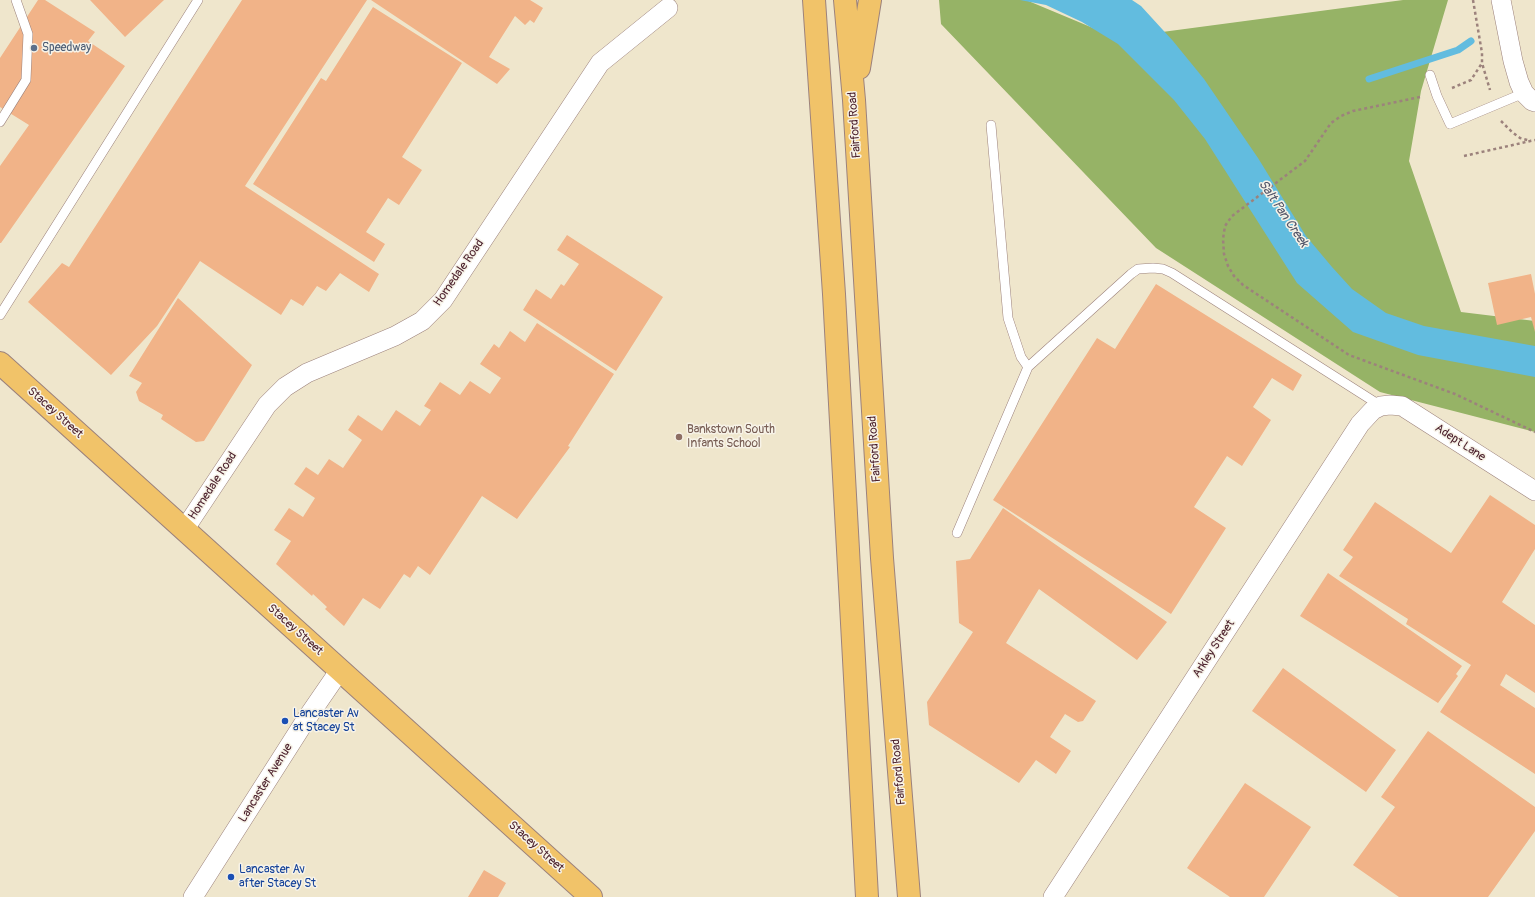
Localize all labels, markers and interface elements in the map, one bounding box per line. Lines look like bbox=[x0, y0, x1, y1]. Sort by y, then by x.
place label: Speedway bbox=[42, 41, 91, 55]
marker: Speedway bbox=[29, 43, 39, 53]
street label: Fairford Road bbox=[845, 91, 865, 159]
water label: Salt Pan Creek bbox=[1255, 177, 1311, 251]
street label: Homedale Road bbox=[431, 237, 487, 309]
street label: Stacey Street bbox=[24, 384, 86, 442]
street label: Fairford Road bbox=[865, 415, 885, 483]
street label: Adept Lane bbox=[1432, 421, 1488, 465]
place label: Bankstown South Infants School bbox=[687, 423, 775, 451]
marker: Bankstown South Infants School bbox=[674, 432, 684, 442]
street label: Homedale Road bbox=[186, 449, 240, 523]
street label: Stacey Street bbox=[264, 601, 326, 659]
street label: Arkley Street bbox=[1190, 617, 1238, 681]
place label: Lancaster Av at Stacey St bbox=[293, 707, 359, 735]
marker: Lancaster Av at Stacey St bbox=[280, 716, 290, 726]
street label: Fairford Road bbox=[889, 738, 909, 806]
street label: Lancaster Avenue bbox=[236, 741, 296, 825]
street label: Stacey Street bbox=[505, 818, 567, 876]
place label: Lancaster Av after Stacey St bbox=[239, 863, 316, 891]
marker: Lancaster Av after Stacey St bbox=[226, 872, 236, 882]

